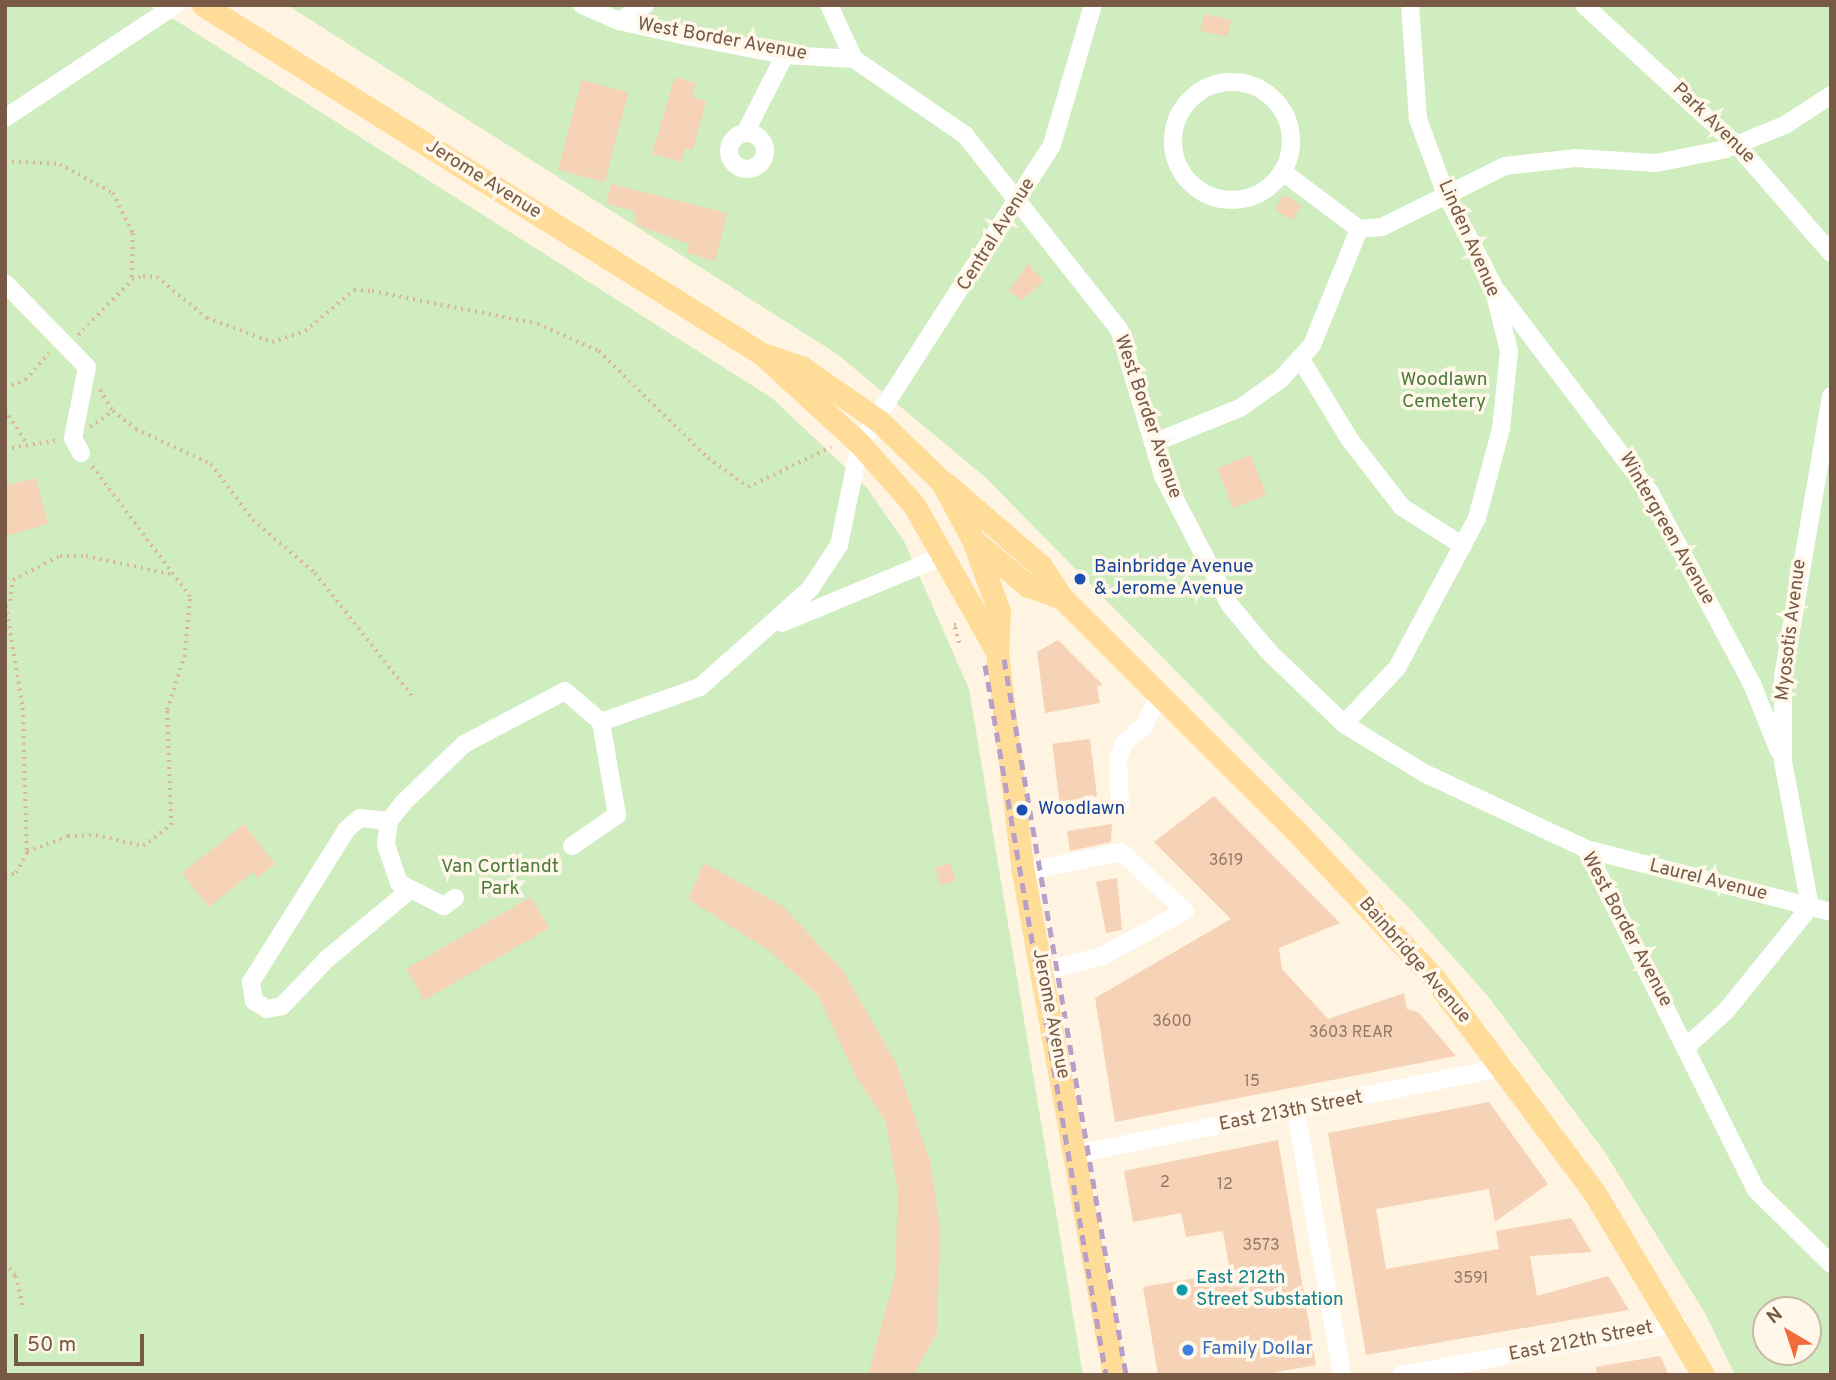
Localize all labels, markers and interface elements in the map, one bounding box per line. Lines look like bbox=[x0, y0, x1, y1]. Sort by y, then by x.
street label: West Border Avenue bbox=[635, 14, 809, 66]
street label: Park Avenue bbox=[1667, 79, 1759, 169]
street label: Jerome Avenue bbox=[421, 135, 545, 225]
street label: Central Avenue bbox=[953, 174, 1041, 296]
street label: Linden Avenue bbox=[1432, 177, 1504, 301]
street label: West Border Avenue bbox=[1108, 332, 1186, 502]
park label: Woodlawn Cemetery bbox=[1400, 370, 1488, 414]
street label: Wintergreen Avenue bbox=[1613, 448, 1719, 610]
place label: Bainbridge Avenue & Jerome Avenue bbox=[1094, 557, 1254, 601]
street label: Myosotis Avenue bbox=[1772, 557, 1812, 703]
marker: Bainbridge Avenue & Jerome Avenue bbox=[1072, 571, 1088, 587]
place label: Woodlawn bbox=[1038, 799, 1125, 821]
marker: Woodlawn bbox=[1012, 800, 1032, 820]
street label: West Border Avenue bbox=[1575, 848, 1677, 1012]
house number: 3619 bbox=[1209, 851, 1243, 871]
street label: Laurel Avenue bbox=[1646, 855, 1770, 907]
park label: Van Cortlandt Park bbox=[441, 857, 559, 901]
street label: Bainbridge Avenue bbox=[1353, 893, 1475, 1029]
street label: Jerome Avenue bbox=[1026, 947, 1074, 1081]
house number: 3600 bbox=[1152, 1012, 1192, 1032]
house number: 3603 REAR bbox=[1309, 1023, 1393, 1043]
house number: 15 bbox=[1244, 1072, 1260, 1092]
street label: East 213th Street bbox=[1217, 1087, 1365, 1137]
house number: 2 bbox=[1160, 1173, 1170, 1193]
house number: 12 bbox=[1217, 1175, 1233, 1195]
house number: 3573 bbox=[1242, 1236, 1280, 1256]
place label: East 212th Street Substation bbox=[1196, 1268, 1344, 1312]
house number: 3591 bbox=[1454, 1269, 1488, 1289]
marker: East 212th Street Substation bbox=[1174, 1282, 1190, 1298]
north arrow bbox=[1752, 1296, 1822, 1366]
text: N bbox=[1762, 1303, 1788, 1330]
street label: East 212th Street bbox=[1507, 1317, 1655, 1367]
scale bar bbox=[18, 1320, 147, 1364]
text: 50 m bbox=[27, 1332, 76, 1359]
place label: Family Dollar bbox=[1202, 1339, 1313, 1361]
marker: Family Dollar bbox=[1180, 1342, 1196, 1358]

